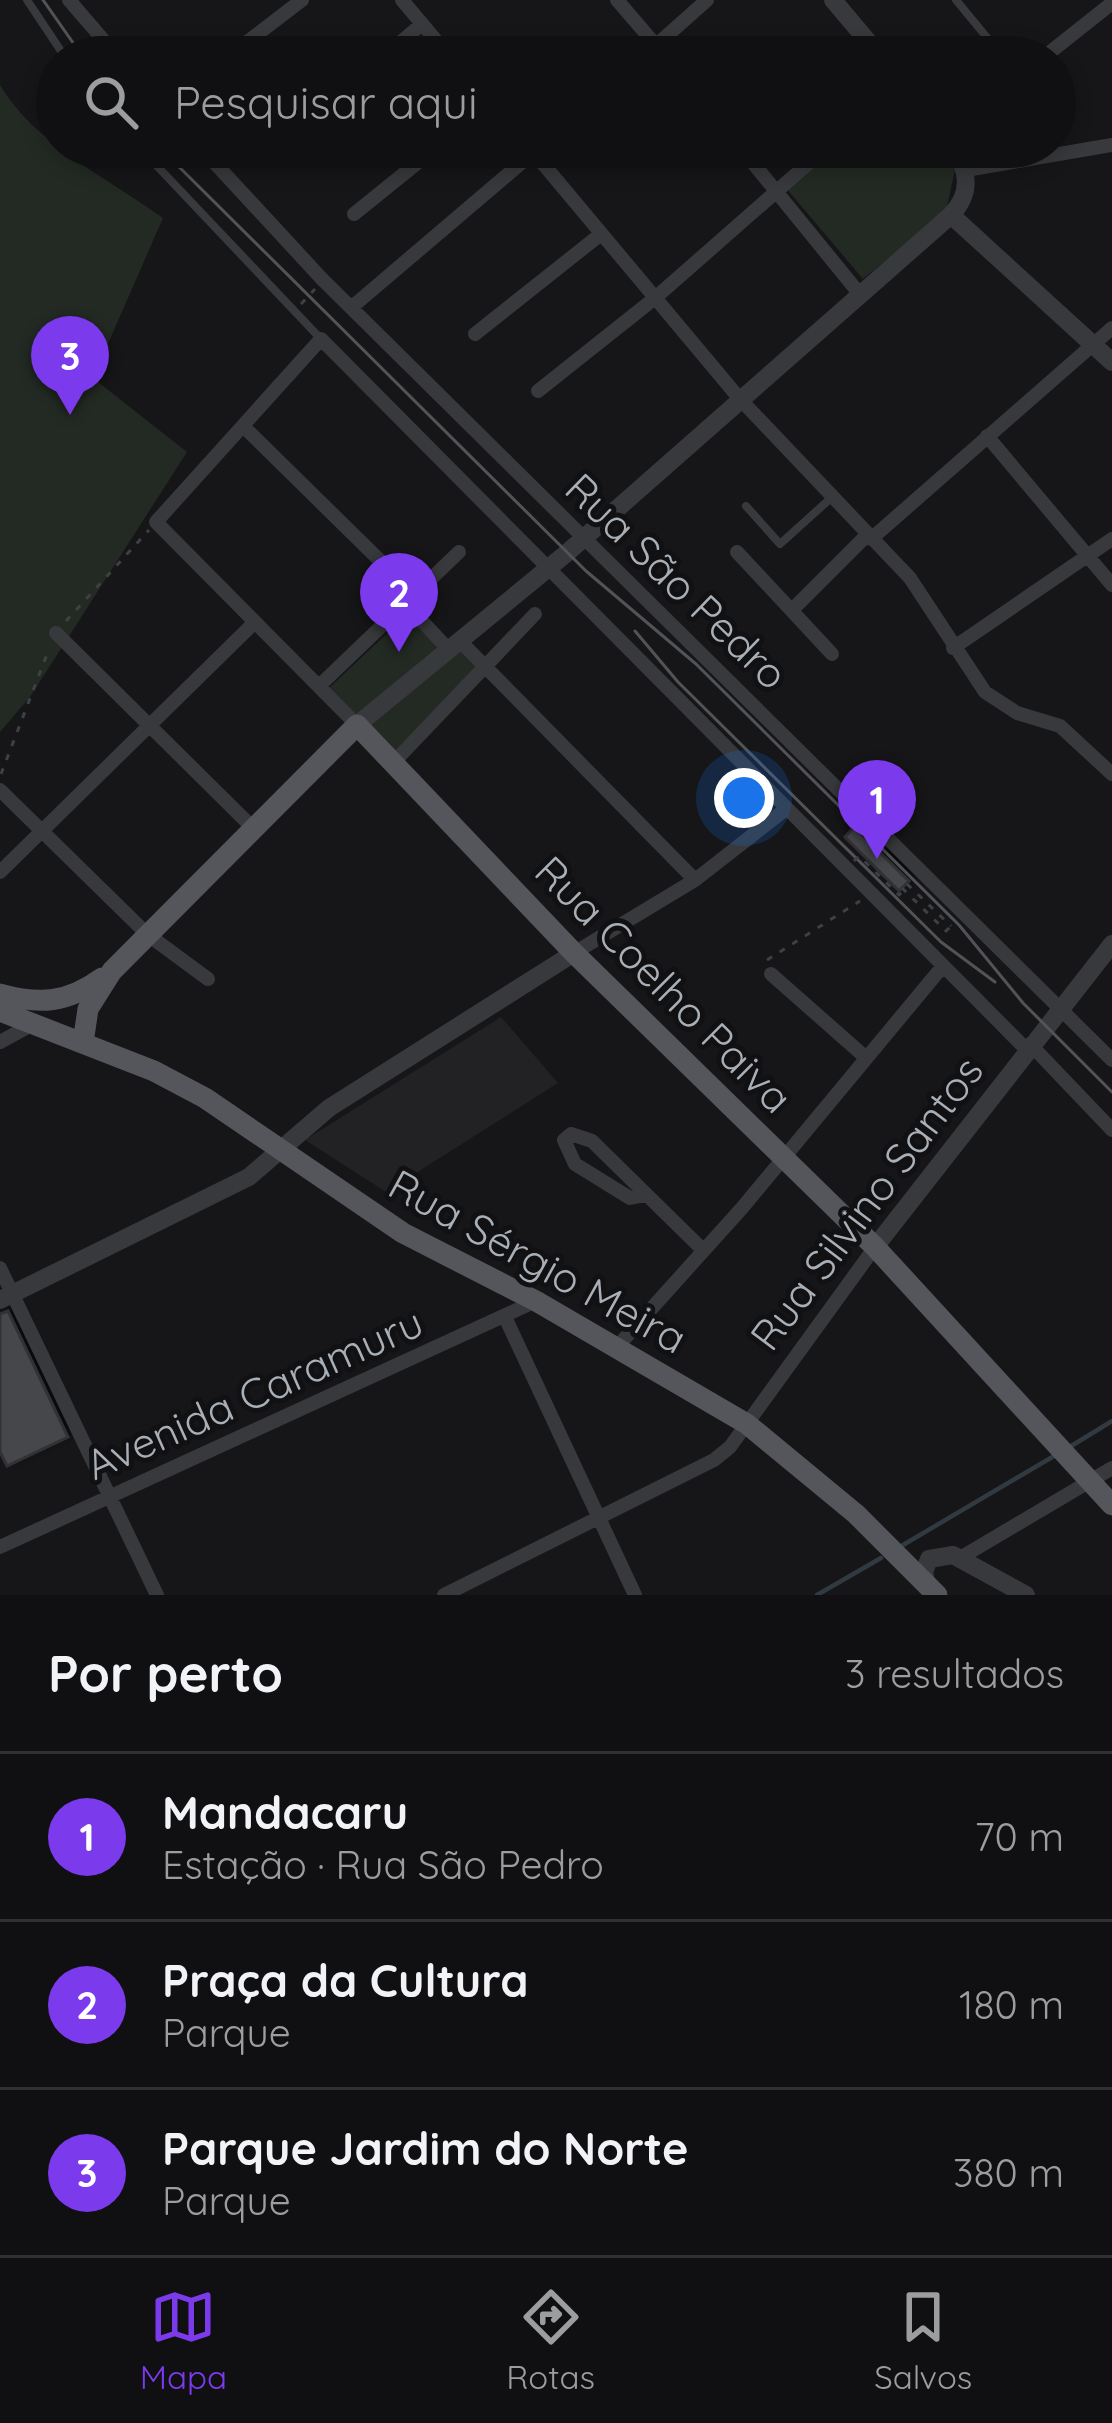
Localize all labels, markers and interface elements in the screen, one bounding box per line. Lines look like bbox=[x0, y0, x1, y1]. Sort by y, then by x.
search box bbox=[36, 36, 1076, 168]
icon: search bbox=[78, 69, 144, 135]
text: Pesquisar aqui bbox=[174, 74, 478, 130]
pin: 3 bbox=[31, 316, 109, 415]
street label: Rua São Pedro bbox=[555, 462, 799, 700]
pin: 2 bbox=[360, 553, 438, 652]
pin: 1 bbox=[838, 760, 916, 859]
your location bbox=[714, 768, 774, 828]
street label: Rua Coelho Paiva bbox=[524, 844, 804, 1124]
street label: Rua Silvino Santos bbox=[738, 1045, 994, 1361]
street label: Rua Sérgio Meira bbox=[380, 1157, 696, 1365]
street label: Avenida Caramuru bbox=[77, 1295, 431, 1491]
text: Por perto bbox=[48, 1641, 283, 1705]
text: 3 resultados bbox=[845, 1649, 1064, 1698]
text: Mandacaru bbox=[162, 1784, 408, 1840]
text: 1 bbox=[79, 1812, 95, 1861]
text: 70 m bbox=[975, 1812, 1064, 1861]
text: Estação · Rua São Pedro bbox=[162, 1840, 604, 1889]
text: Praça da Cultura bbox=[162, 1952, 528, 2008]
text: 2 bbox=[76, 1980, 98, 2029]
text: 180 m bbox=[959, 1980, 1064, 2029]
text: Parque bbox=[162, 2008, 291, 2057]
text: Parque Jardim do Norte bbox=[162, 2120, 689, 2176]
text: 3 bbox=[77, 2148, 97, 2197]
text: 380 m bbox=[953, 2148, 1064, 2197]
text: Parque bbox=[162, 2176, 291, 2225]
tab: Mapa bbox=[140, 2284, 227, 2397]
tab: Rotas bbox=[506, 2284, 595, 2397]
tab: Salvos bbox=[874, 2284, 972, 2397]

